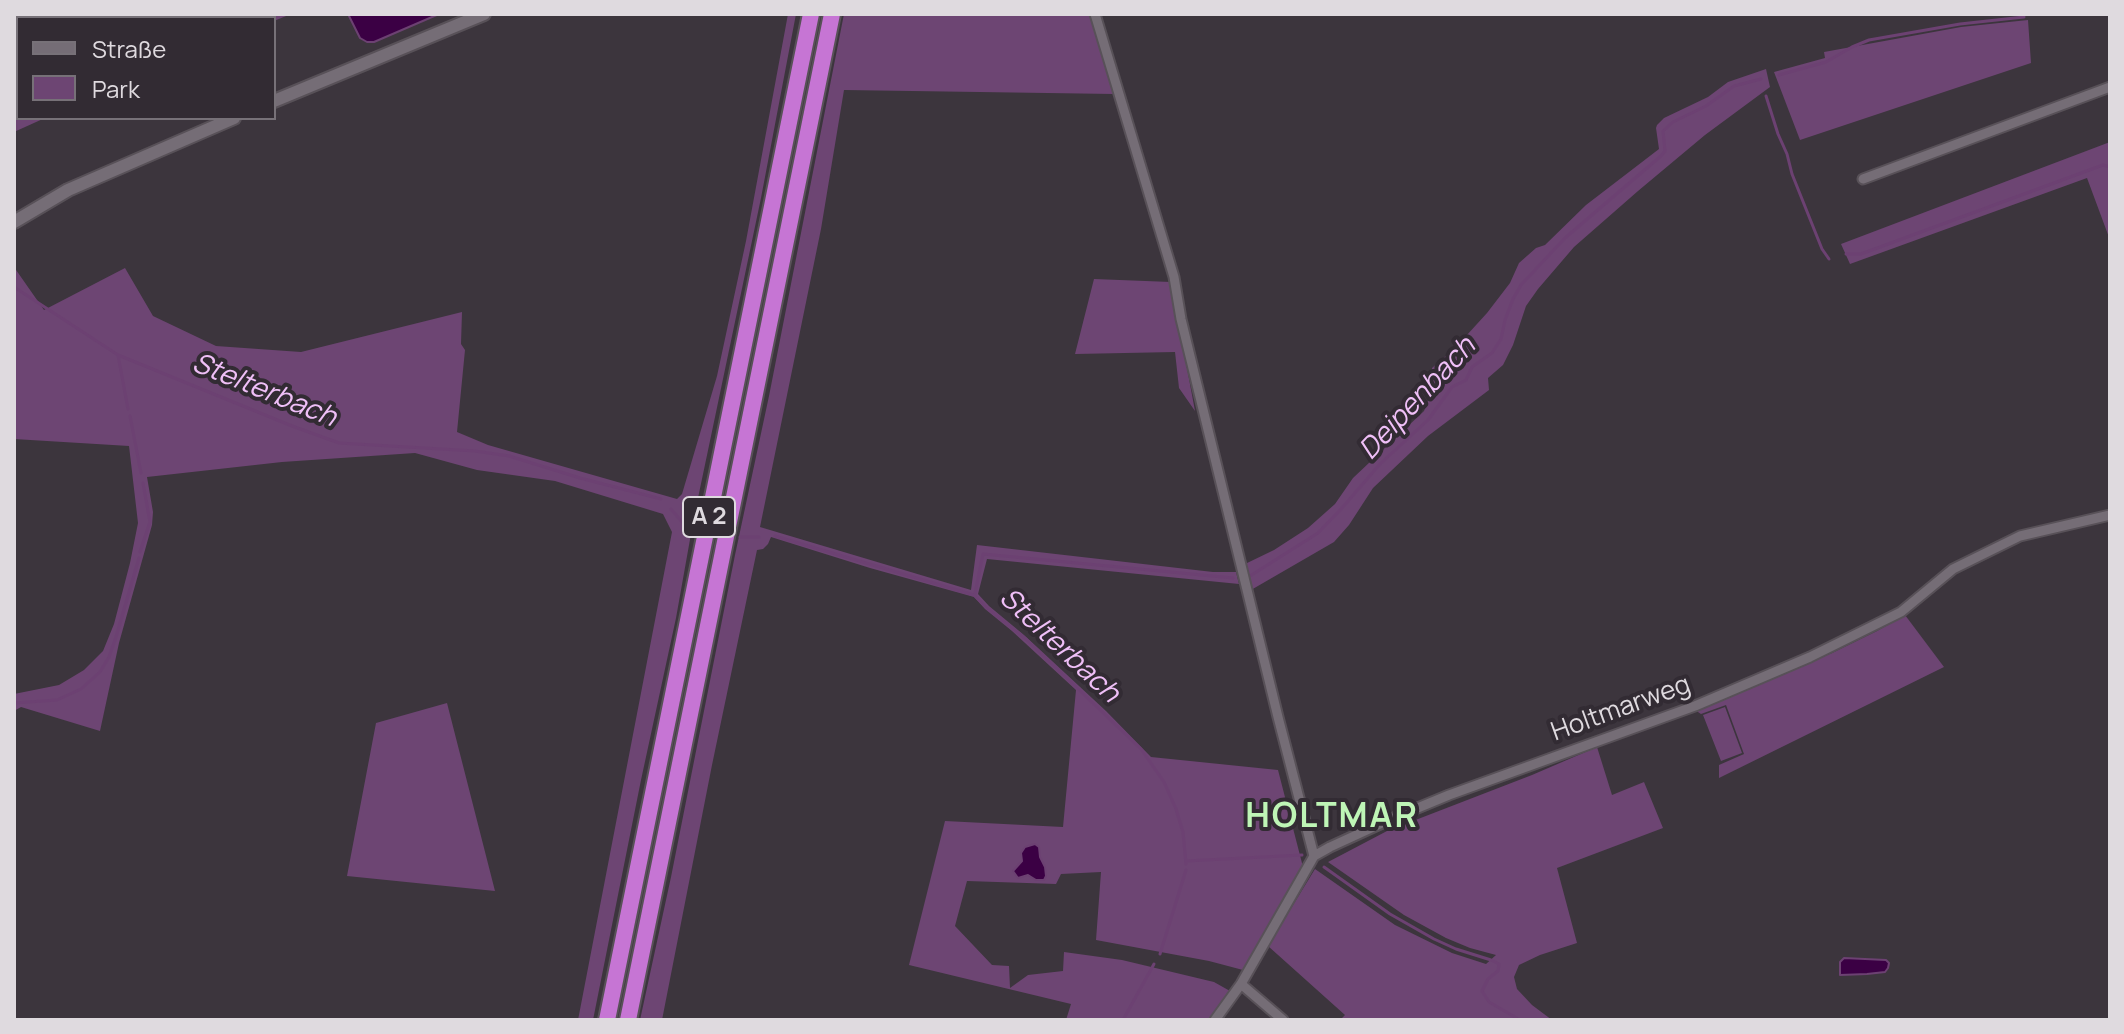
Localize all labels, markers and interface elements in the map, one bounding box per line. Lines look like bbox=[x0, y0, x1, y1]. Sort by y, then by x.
legend bbox=[16, 16, 276, 120]
text: Straße bbox=[92, 32, 166, 65]
text: Park bbox=[92, 72, 140, 105]
water label: Deipenbach bbox=[1353, 331, 1483, 467]
water label: Stelterbach bbox=[187, 347, 341, 435]
road number: A 2 bbox=[683, 497, 735, 537]
water label: Stelterbach bbox=[992, 582, 1126, 710]
street label: Holtmarweg bbox=[1547, 669, 1695, 749]
district label: HOLTMAR bbox=[1245, 797, 1419, 837]

